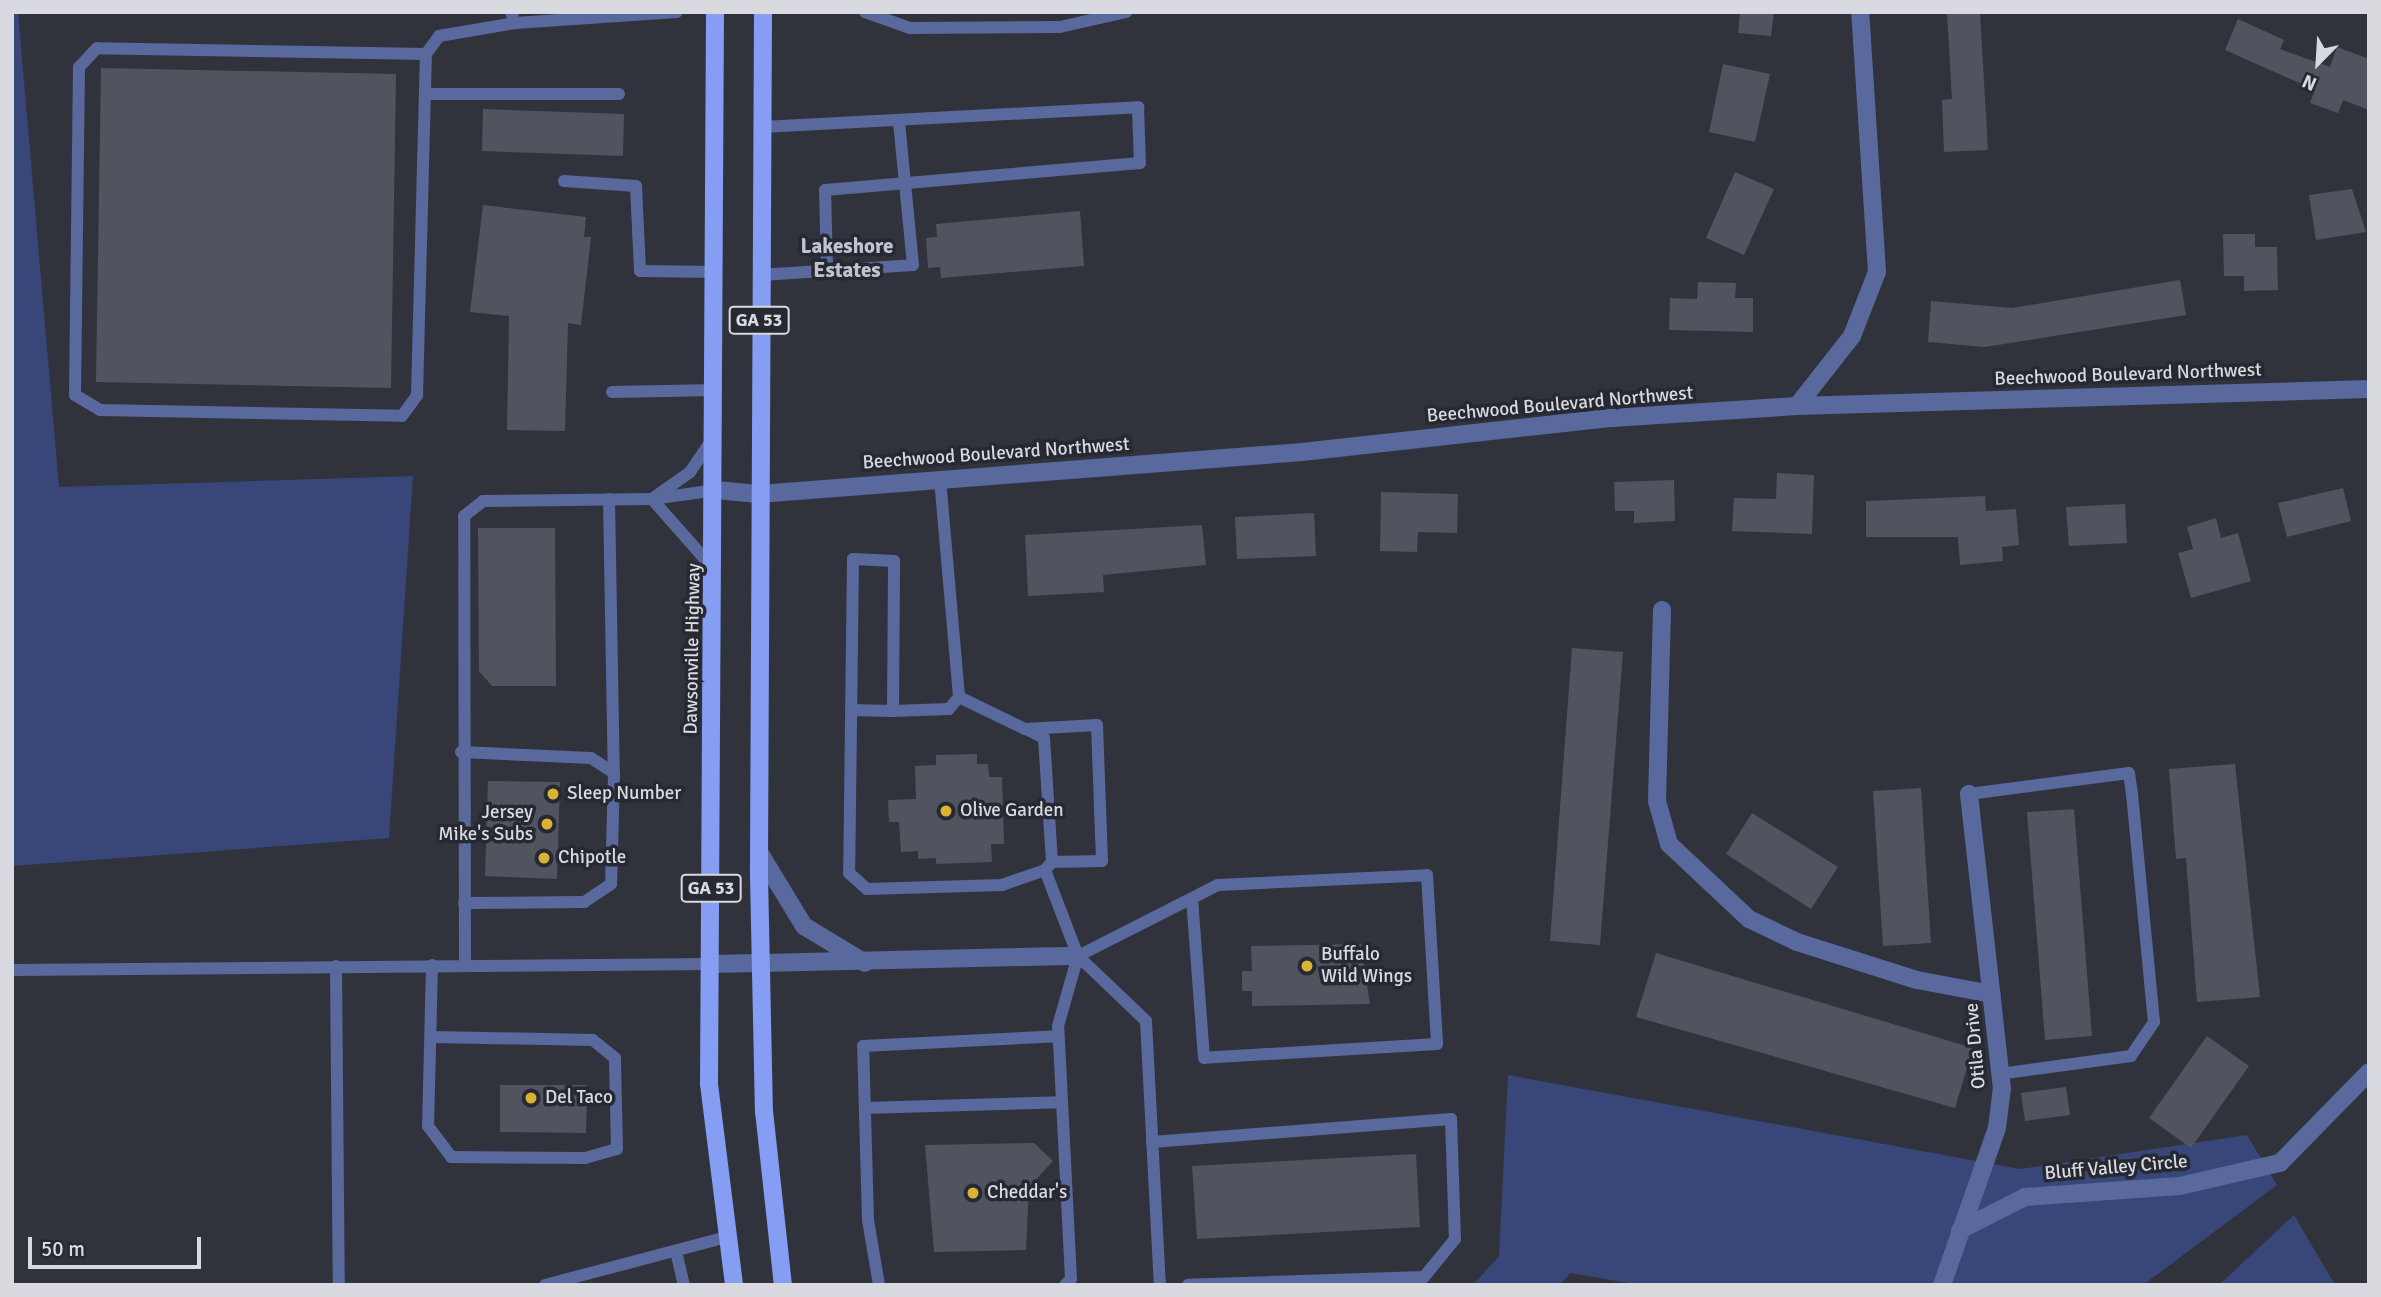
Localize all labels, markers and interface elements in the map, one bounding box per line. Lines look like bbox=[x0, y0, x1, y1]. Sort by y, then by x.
north arrow bbox=[2283, 28, 2353, 98]
text: N bbox=[2299, 69, 2320, 96]
district label: Lakeshore Estates bbox=[801, 233, 893, 283]
road number: GA 53 bbox=[728, 306, 790, 334]
street label: Beechwood Boulevard Northwest bbox=[1994, 359, 2262, 391]
street label: Beechwood Boulevard Northwest bbox=[1426, 382, 1694, 428]
street label: Beechwood Boulevard Northwest bbox=[862, 433, 1130, 475]
street label: Dawsonville Highway bbox=[680, 563, 706, 735]
place label: Sleep Number bbox=[567, 783, 681, 805]
marker: Sleep Number bbox=[545, 786, 561, 802]
place label: Olive Garden bbox=[960, 800, 1064, 822]
place label: Jersey Mike's Subs bbox=[438, 802, 533, 846]
marker: Olive Garden bbox=[938, 803, 954, 819]
marker: Jersey Mike's Subs bbox=[539, 816, 555, 832]
place label: Chipotle bbox=[558, 847, 626, 869]
marker: Chipotle bbox=[536, 850, 552, 866]
road number: GA 53 bbox=[680, 874, 742, 903]
place label: Buffalo Wild Wings bbox=[1321, 944, 1412, 988]
marker: Buffalo Wild Wings bbox=[1299, 958, 1315, 974]
street label: Otila Drive bbox=[1961, 1002, 1991, 1090]
place label: Del Taco bbox=[545, 1087, 613, 1109]
marker: Del Taco bbox=[523, 1090, 539, 1106]
street label: Bluff Valley Circle bbox=[2043, 1150, 2189, 1186]
place label: Cheddar's bbox=[987, 1182, 1067, 1204]
marker: Cheddar's bbox=[965, 1185, 981, 1201]
scale bar bbox=[32, 1224, 205, 1268]
text: 50 m bbox=[41, 1236, 85, 1262]

